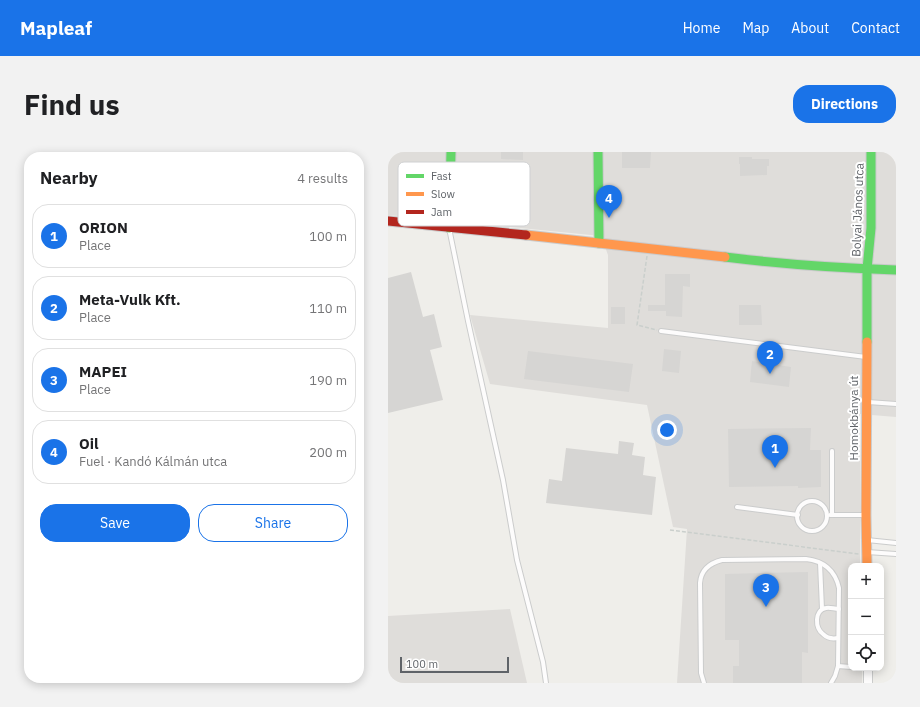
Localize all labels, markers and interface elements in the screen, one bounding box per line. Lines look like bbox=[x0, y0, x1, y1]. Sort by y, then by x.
text: Mapleaf bbox=[20, 16, 92, 40]
text: Home bbox=[683, 19, 720, 37]
text: Map bbox=[742, 19, 769, 37]
text: About bbox=[791, 19, 829, 37]
text: Contact bbox=[851, 19, 900, 37]
button: Directions bbox=[793, 85, 896, 123]
text: Find us bbox=[24, 86, 120, 123]
legend bbox=[398, 162, 530, 226]
street label: Bolyai János utca bbox=[848, 162, 867, 257]
text: Nearby bbox=[40, 167, 98, 189]
text: Fast bbox=[431, 169, 452, 183]
text: 4 results bbox=[297, 170, 348, 187]
pin: 4 bbox=[596, 185, 622, 218]
text: Slow bbox=[431, 187, 455, 201]
text: Jam bbox=[431, 205, 452, 219]
text: ORION bbox=[79, 218, 128, 237]
text: 1 bbox=[50, 228, 58, 245]
text: 100 m bbox=[309, 228, 347, 245]
text: Place bbox=[79, 237, 111, 254]
text: Meta-Vulk Kft. bbox=[79, 290, 181, 309]
text: 2 bbox=[50, 300, 58, 317]
text: 110 m bbox=[309, 300, 347, 317]
text: Place bbox=[79, 309, 111, 326]
pin: 2 bbox=[757, 341, 783, 374]
text: MAPEI bbox=[79, 362, 127, 381]
text: 3 bbox=[50, 372, 58, 389]
text: 190 m bbox=[309, 372, 347, 389]
street label: Homokbánya út bbox=[846, 376, 861, 460]
text: Place bbox=[79, 381, 111, 398]
your location bbox=[657, 420, 677, 440]
text: Oil bbox=[79, 434, 99, 453]
pin: 1 bbox=[762, 435, 788, 468]
text: 4 bbox=[50, 444, 58, 461]
text: 200 m bbox=[309, 444, 347, 461]
text: Fuel · Kandó Kálmán utca bbox=[79, 453, 227, 470]
button: Save bbox=[40, 504, 190, 542]
button: Share bbox=[198, 504, 348, 542]
map controls bbox=[848, 563, 884, 671]
button: + bbox=[848, 563, 884, 599]
pin: 3 bbox=[753, 574, 779, 607]
button: − bbox=[848, 599, 884, 635]
button: locate bbox=[848, 635, 884, 671]
scale bar bbox=[400, 655, 509, 674]
text: 100 m bbox=[406, 657, 438, 671]

